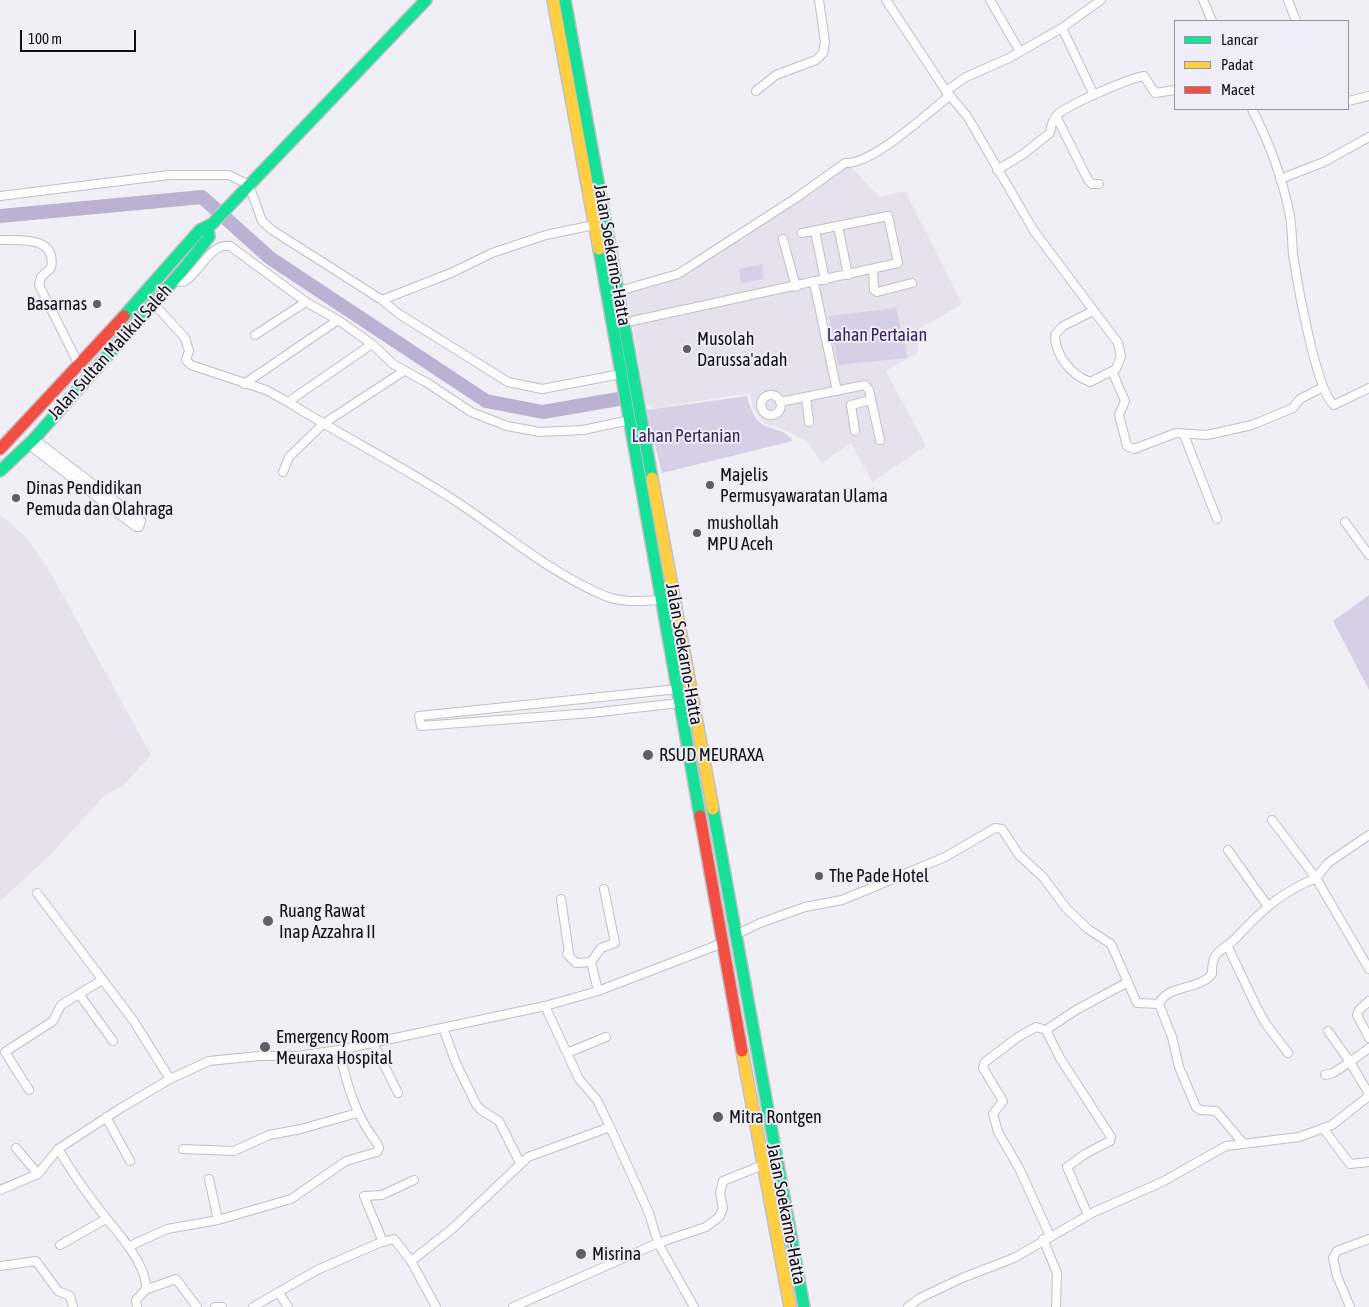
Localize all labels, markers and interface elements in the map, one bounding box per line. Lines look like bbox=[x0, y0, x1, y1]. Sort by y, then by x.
scale bar bbox=[22, 20, 139, 52]
legend bbox=[1174, 20, 1349, 110]
text: 100 m bbox=[28, 30, 62, 47]
text: Lancar bbox=[1221, 31, 1258, 48]
text: Padat bbox=[1221, 56, 1253, 73]
text: Macet bbox=[1221, 81, 1255, 98]
street label: Jalan Soekarno-Hatta bbox=[589, 182, 635, 328]
street label: Jalan Sultan Malikul Saleh bbox=[43, 280, 177, 424]
place label: Basarnas bbox=[27, 293, 87, 315]
marker: Basarnas bbox=[91, 298, 103, 310]
park label: Lahan Pertaian bbox=[827, 324, 927, 346]
place label: Musolah Darussa'adah bbox=[697, 328, 787, 370]
marker: Musolah Darussa'adah bbox=[681, 343, 693, 355]
park label: Lahan Pertanian bbox=[631, 425, 741, 447]
place label: Majelis Permusyawaratan Ulama bbox=[720, 464, 888, 506]
place label: Dinas Pendidikan Pemuda dan Olahraga bbox=[26, 477, 173, 520]
marker: Majelis Permusyawaratan Ulama bbox=[704, 479, 716, 491]
marker: Dinas Pendidikan Pemuda dan Olahraga bbox=[10, 492, 22, 504]
place label: mushollah MPU Aceh bbox=[707, 512, 779, 554]
marker: mushollah MPU Aceh bbox=[691, 527, 703, 539]
street label: Jalan Soekarno-Hatta bbox=[661, 581, 707, 727]
place label: RSUD MEURAXA bbox=[659, 744, 764, 766]
marker: RSUD MEURAXA bbox=[641, 748, 655, 762]
place label: The Pade Hotel bbox=[829, 865, 929, 887]
marker: The Pade Hotel bbox=[813, 870, 825, 882]
place label: Ruang Rawat Inap Azzahra II bbox=[279, 900, 376, 942]
marker: Ruang Rawat Inap Azzahra II bbox=[261, 914, 275, 928]
place label: Emergency Room Meuraxa Hospital bbox=[276, 1026, 393, 1068]
marker: Emergency Room Meuraxa Hospital bbox=[258, 1040, 272, 1054]
place label: Mitra Rontgen bbox=[729, 1106, 822, 1128]
marker: Mitra Rontgen bbox=[711, 1110, 725, 1124]
street label: Jalan Soekarno-Hatta bbox=[762, 1142, 810, 1286]
place label: Misrina bbox=[592, 1243, 641, 1265]
marker: Misrina bbox=[574, 1247, 588, 1261]

